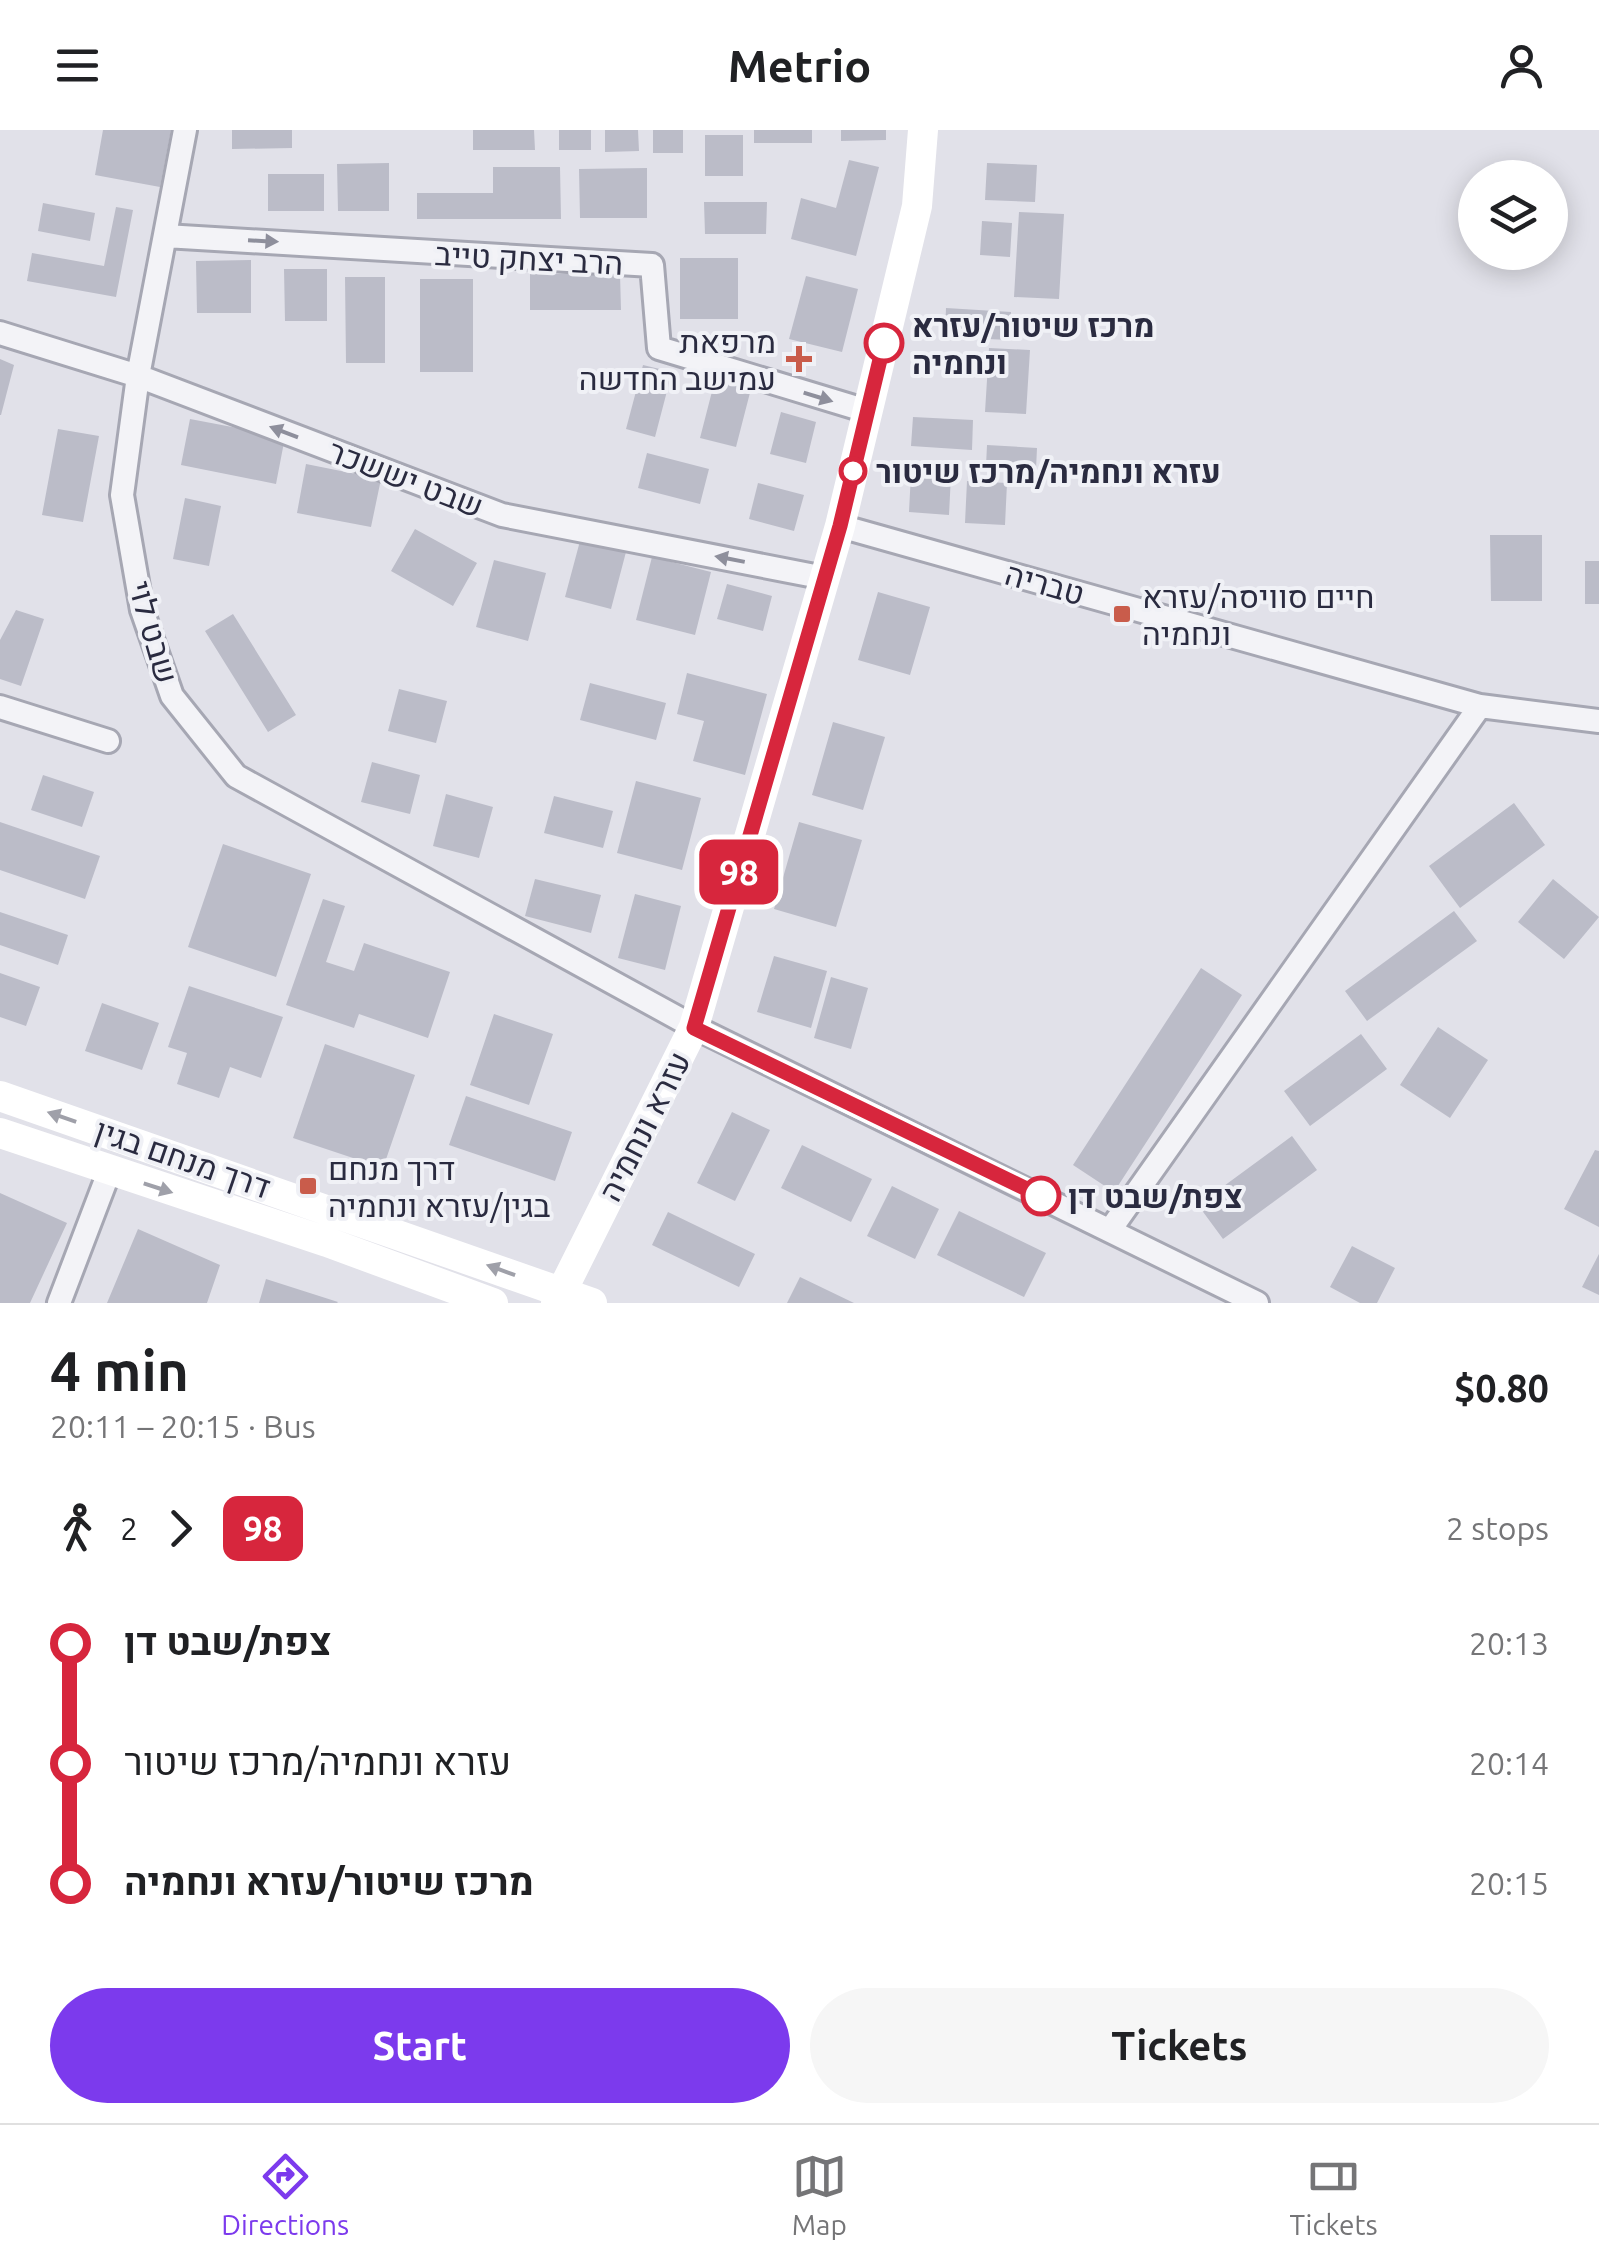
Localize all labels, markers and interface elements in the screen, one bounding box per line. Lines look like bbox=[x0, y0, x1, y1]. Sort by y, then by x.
icon: menu bbox=[50, 38, 105, 93]
icon: person bbox=[1494, 38, 1549, 93]
text: Metrio bbox=[728, 40, 871, 91]
map controls bbox=[1458, 160, 1568, 270]
button: layers bbox=[1458, 160, 1568, 270]
one-way arrow bbox=[247, 233, 279, 249]
street label: הרב יצחק טייב bbox=[434, 235, 624, 281]
place label: מרכז שיטור/עזרא ונחמיה bbox=[912, 307, 1154, 380]
place label: מרפאת עמישב החדשה bbox=[579, 323, 776, 396]
marker: מרכז שיטור/עזרא ונחמיה bbox=[865, 324, 903, 362]
marker: מרפאת עמישב החדשה bbox=[786, 346, 812, 372]
one-way arrow bbox=[804, 390, 834, 405]
one-way arrow bbox=[269, 424, 299, 439]
street label: שבט יששכר bbox=[324, 432, 488, 524]
place label: עזרא ונחמיה/מרכז שיטור bbox=[876, 453, 1221, 489]
marker: עזרא ונחמיה/מרכז שיטור bbox=[840, 458, 866, 484]
one-way arrow bbox=[714, 551, 745, 567]
street label: טבריה bbox=[1001, 555, 1089, 611]
street label: שבט לוי bbox=[122, 577, 186, 687]
place label: חיים סוויסה/עזרא ונחמיה bbox=[1142, 578, 1374, 651]
marker: חיים סוויסה/עזרא ונחמיה bbox=[1111, 603, 1133, 625]
line badge: 98 bbox=[694, 840, 784, 904]
text: 98 bbox=[719, 852, 759, 892]
street label: עזרא ונחמיה bbox=[591, 1045, 697, 1207]
one-way arrow bbox=[46, 1108, 76, 1123]
street label: דרך מנחם בגין bbox=[91, 1111, 275, 1205]
place label: דרך מנחם בגין/עזרא ונחמיה bbox=[328, 1150, 551, 1223]
marker: דרך מנחם בגין/עזרא ונחמיה bbox=[297, 1175, 319, 1197]
marker: צפת/שבט דן bbox=[1022, 1177, 1060, 1215]
place label: צפת/שבט דן bbox=[1068, 1178, 1243, 1214]
one-way arrow bbox=[144, 1181, 174, 1196]
one-way arrow bbox=[485, 1262, 515, 1277]
text: 4 min bbox=[50, 1340, 189, 1401]
text: $0.80 bbox=[1454, 1367, 1549, 1409]
text: 20:11 – 20:15 · Bus bbox=[50, 1408, 316, 1444]
icon: walk bbox=[50, 1501, 105, 1556]
icon: forward bbox=[153, 1501, 208, 1556]
text: 98 bbox=[243, 1508, 283, 1548]
text: 2 bbox=[120, 1510, 138, 1546]
text: 2 stops bbox=[1446, 1510, 1549, 1546]
text: צפת/שבט דן bbox=[124, 1620, 332, 1662]
text: 20:13 bbox=[1469, 1625, 1549, 1661]
text: עזרא ונחמיה/מרכז שיטור bbox=[124, 1740, 511, 1782]
text: 20:14 bbox=[1469, 1745, 1549, 1781]
text: מרכז שיטור/עזרא ונחמיה bbox=[124, 1860, 534, 1902]
text: 20:15 bbox=[1469, 1865, 1549, 1901]
button: Start bbox=[50, 1988, 790, 2103]
button: Tickets bbox=[810, 1988, 1549, 2103]
tab: Directions bbox=[221, 2149, 349, 2240]
tab: Map bbox=[792, 2149, 847, 2240]
tab: Tickets bbox=[1289, 2149, 1378, 2240]

